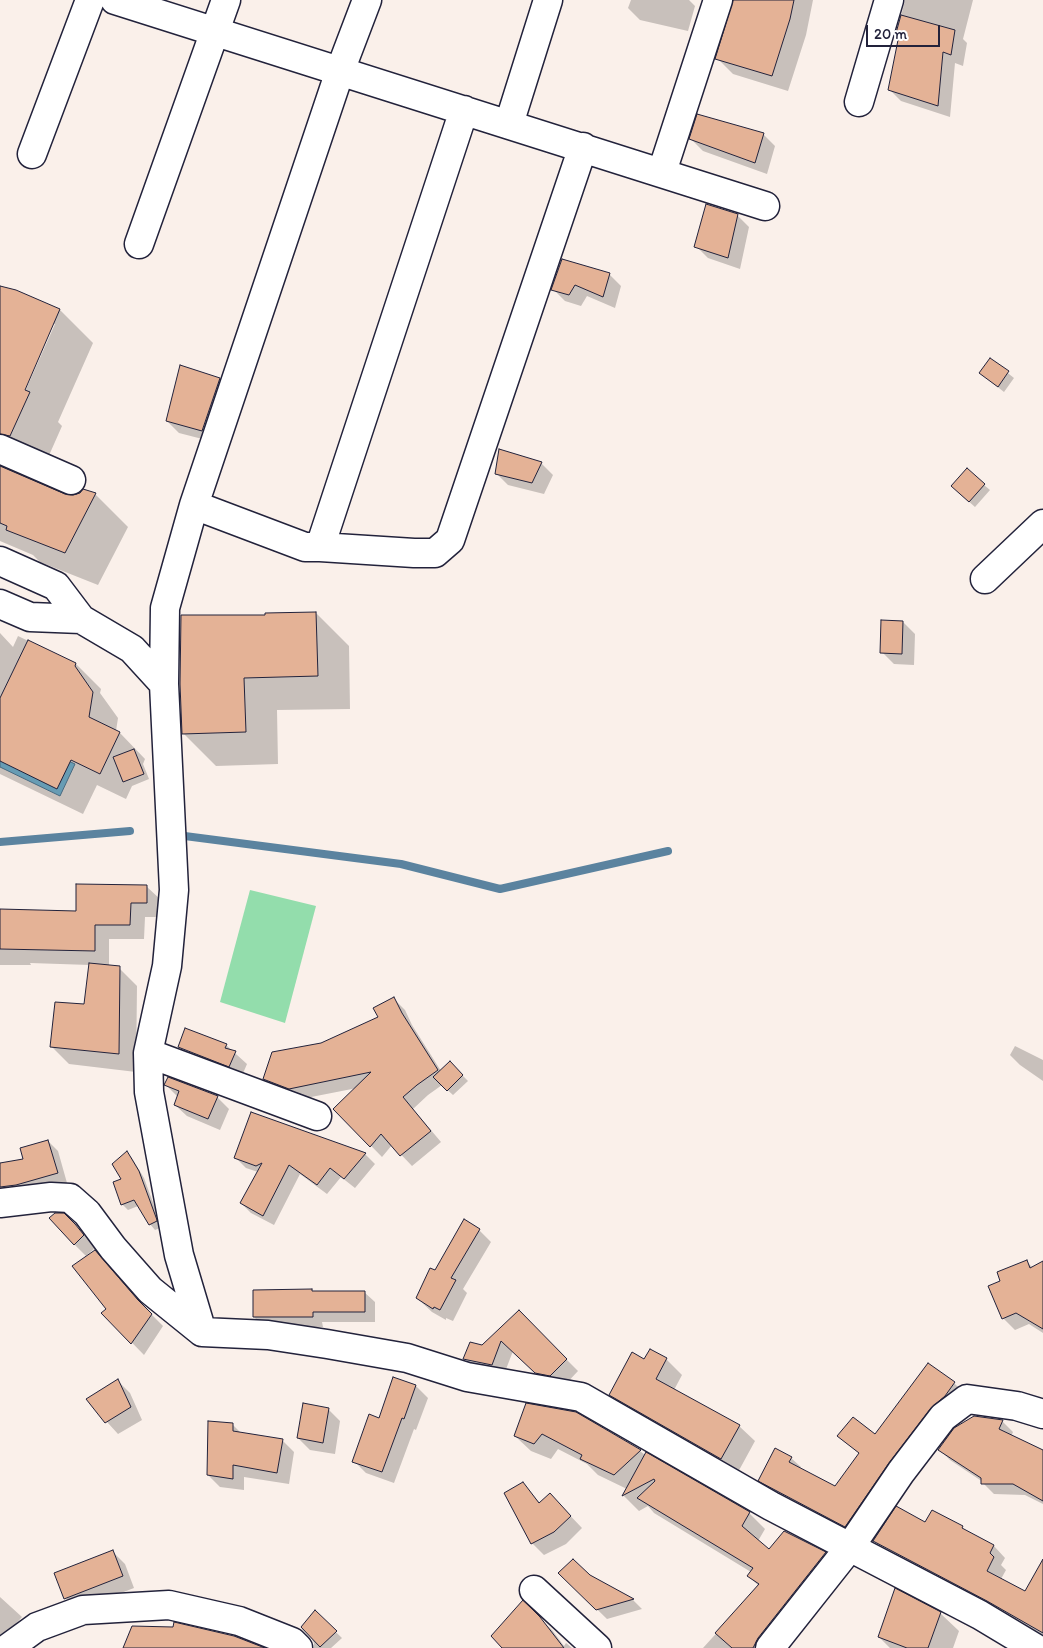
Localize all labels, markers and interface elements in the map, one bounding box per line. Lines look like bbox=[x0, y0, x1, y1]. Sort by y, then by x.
scale bar bbox=[868, 15, 942, 47]
text: 20 m bbox=[874, 25, 907, 43]

